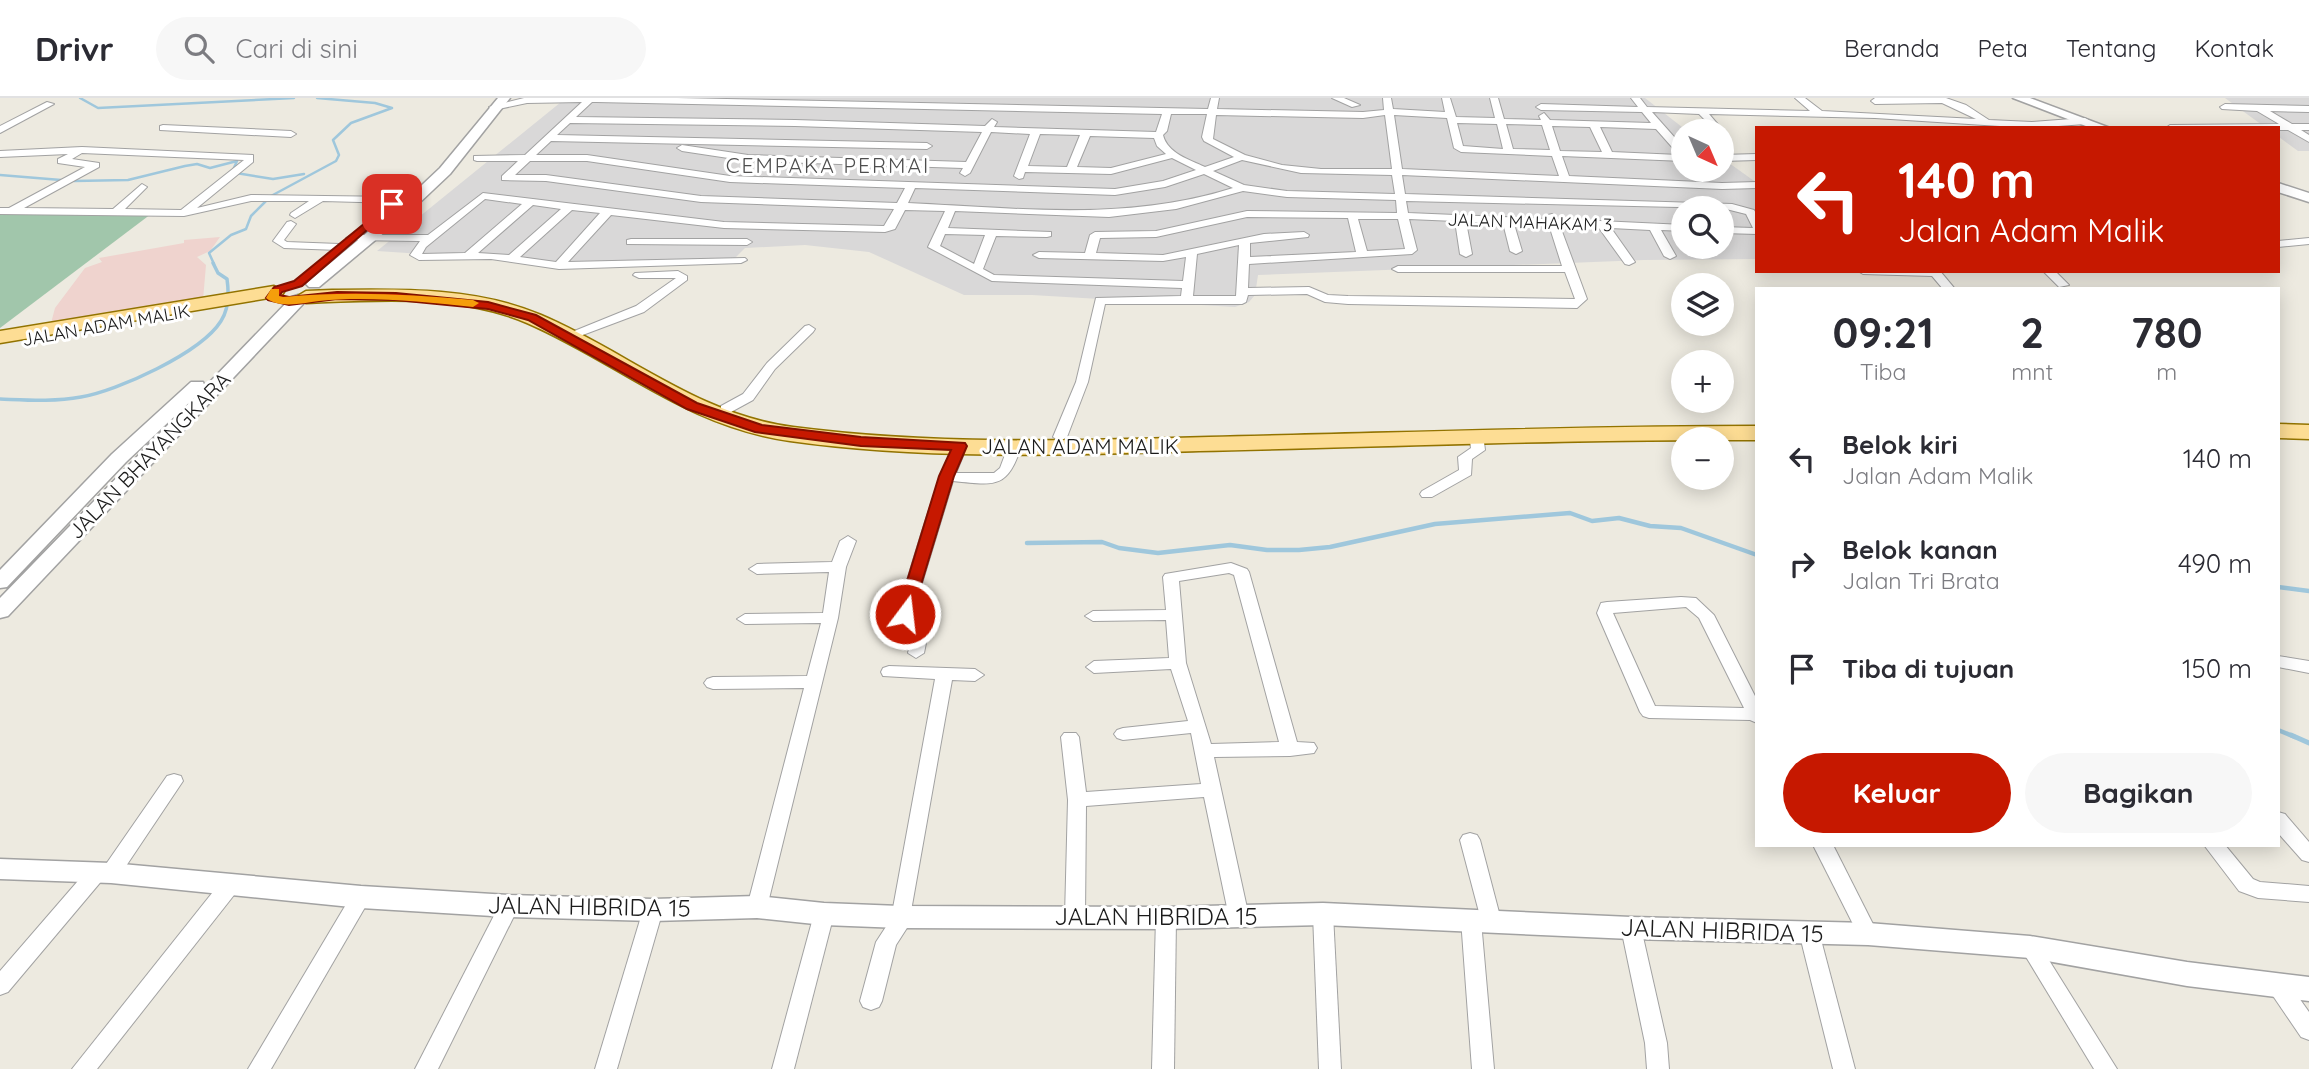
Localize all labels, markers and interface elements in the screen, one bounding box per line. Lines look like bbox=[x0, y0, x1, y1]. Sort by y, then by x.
search box bbox=[156, 17, 646, 80]
text: Drivr bbox=[35, 28, 114, 69]
icon: search bbox=[180, 29, 218, 67]
text: Cari di sini bbox=[236, 32, 358, 65]
text: Beranda bbox=[1844, 33, 1940, 63]
text: Peta bbox=[1978, 33, 2028, 63]
text: Tentang bbox=[2066, 33, 2156, 63]
text: Kontak bbox=[2194, 33, 2274, 63]
north arrow bbox=[1671, 119, 1734, 182]
map controls bbox=[1671, 119, 1734, 490]
text: 140 m bbox=[1898, 149, 2035, 210]
district label: CEMPAKA PERMAI bbox=[726, 152, 930, 178]
icon: left bbox=[1783, 154, 1874, 245]
pin bbox=[362, 174, 422, 234]
icon: arrive bbox=[373, 185, 411, 223]
button: search bbox=[1671, 196, 1734, 259]
street label: JALAN MAHAKAM 3 bbox=[1447, 208, 1613, 236]
text: Jalan Adam Malik bbox=[1898, 210, 2164, 250]
button: layers bbox=[1671, 273, 1734, 336]
street label: JALAN ADAM MALIK bbox=[20, 299, 192, 351]
text: 09:21 bbox=[1832, 306, 1934, 359]
text: 2 bbox=[2020, 306, 2044, 359]
text: 780 bbox=[2131, 306, 2203, 359]
button: + bbox=[1671, 350, 1734, 413]
text: Tiba bbox=[1860, 357, 1906, 386]
text: mnt bbox=[2011, 357, 2053, 386]
text: m bbox=[2156, 357, 2177, 386]
street label: JALAN BHAYANGKARA bbox=[62, 366, 236, 544]
button: − bbox=[1671, 427, 1734, 490]
text: Belok kiri bbox=[1842, 428, 1958, 461]
street label: JALAN ADAM MALIK bbox=[981, 433, 1179, 459]
icon: left bbox=[1783, 440, 1821, 478]
text: 140 m bbox=[2183, 442, 2252, 475]
text: Jalan Adam Malik bbox=[1842, 461, 2033, 490]
text: Belok kanan bbox=[1842, 533, 1998, 566]
icon: right bbox=[1783, 545, 1821, 583]
text: 490 m bbox=[2178, 547, 2252, 580]
text: Jalan Tri Brata bbox=[1842, 566, 2000, 595]
position arrow bbox=[868, 577, 942, 651]
icon: arrive bbox=[1783, 650, 1821, 688]
text: Tiba di tujuan bbox=[1842, 652, 2014, 685]
text: 150 m bbox=[2182, 652, 2252, 685]
button: Keluar bbox=[1783, 753, 2011, 833]
button: Bagikan bbox=[2025, 753, 2252, 833]
street label: JALAN HIBRIDA 15 bbox=[487, 889, 691, 923]
street label: JALAN HIBRIDA 15 bbox=[1054, 901, 1258, 931]
street label: JALAN HIBRIDA 15 bbox=[1620, 911, 1824, 949]

